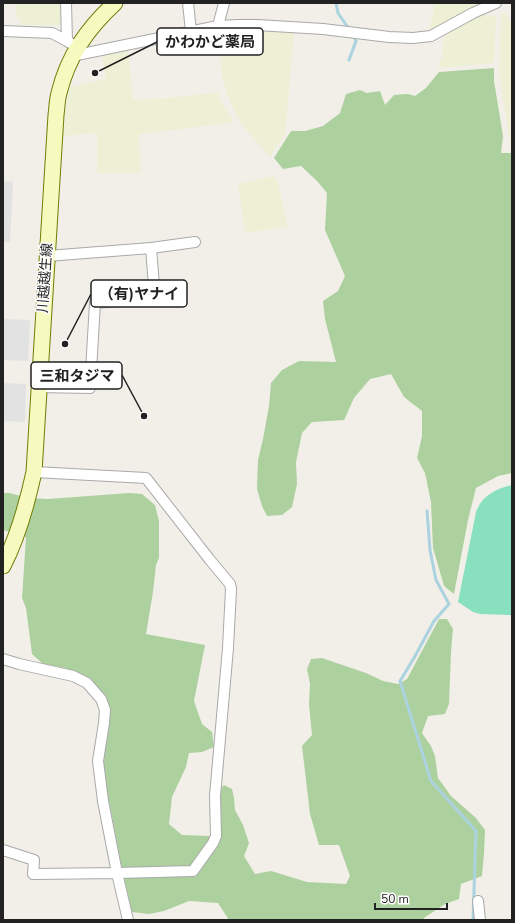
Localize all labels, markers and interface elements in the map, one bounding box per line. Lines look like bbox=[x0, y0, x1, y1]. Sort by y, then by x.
callout: かわかど薬局 bbox=[157, 28, 263, 55]
text: かわかど薬局 bbox=[165, 32, 255, 52]
street label: 川越越生線 bbox=[33, 242, 57, 314]
callout: （有)ヤナイ bbox=[91, 280, 187, 307]
text: （有)ヤナイ bbox=[99, 284, 179, 304]
callout: 三和タジマ bbox=[31, 362, 122, 389]
text: 三和タジマ bbox=[39, 366, 115, 386]
scale bar bbox=[375, 885, 447, 911]
text: 50 m bbox=[381, 891, 409, 907]

